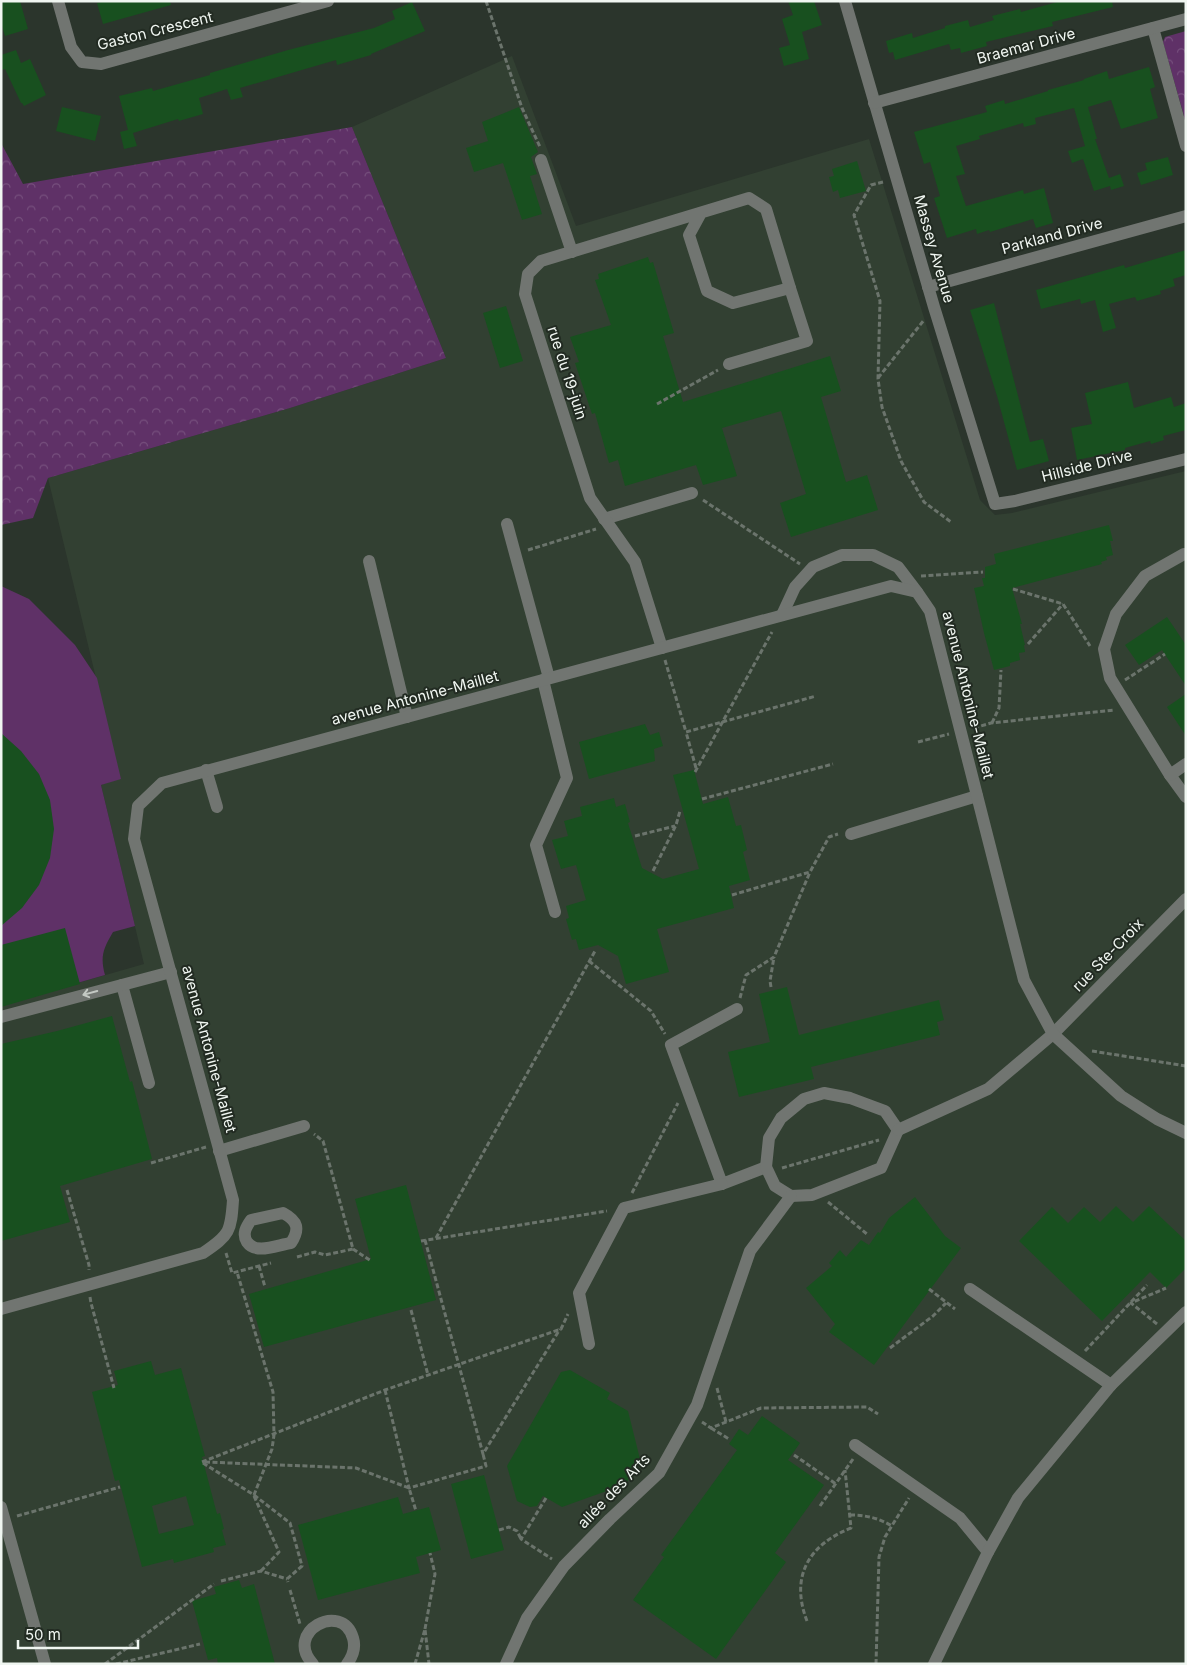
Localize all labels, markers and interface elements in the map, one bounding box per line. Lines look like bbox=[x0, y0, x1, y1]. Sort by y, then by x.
street label: Gaston Crescent bbox=[95, 7, 215, 54]
street label: Braemar Drive bbox=[974, 23, 1077, 68]
street label: Massey Avenue bbox=[910, 193, 959, 305]
street label: Parkland Drive bbox=[999, 213, 1104, 258]
street label: rue du 19-juin bbox=[543, 324, 592, 422]
street label: Hillside Drive bbox=[1039, 445, 1134, 486]
street label: avenue Antonine-Maillet bbox=[938, 609, 999, 781]
street label: avenue Antonine-Maillet bbox=[329, 666, 501, 729]
street label: rue Ste-Croix bbox=[1068, 914, 1147, 995]
street label: avenue Antonine-Maillet bbox=[178, 963, 241, 1135]
one-way arrow bbox=[82, 989, 98, 998]
street label: allée des Arts bbox=[573, 1449, 654, 1532]
scale bar bbox=[18, 1618, 138, 1650]
text: 50 m bbox=[25, 1625, 61, 1644]

